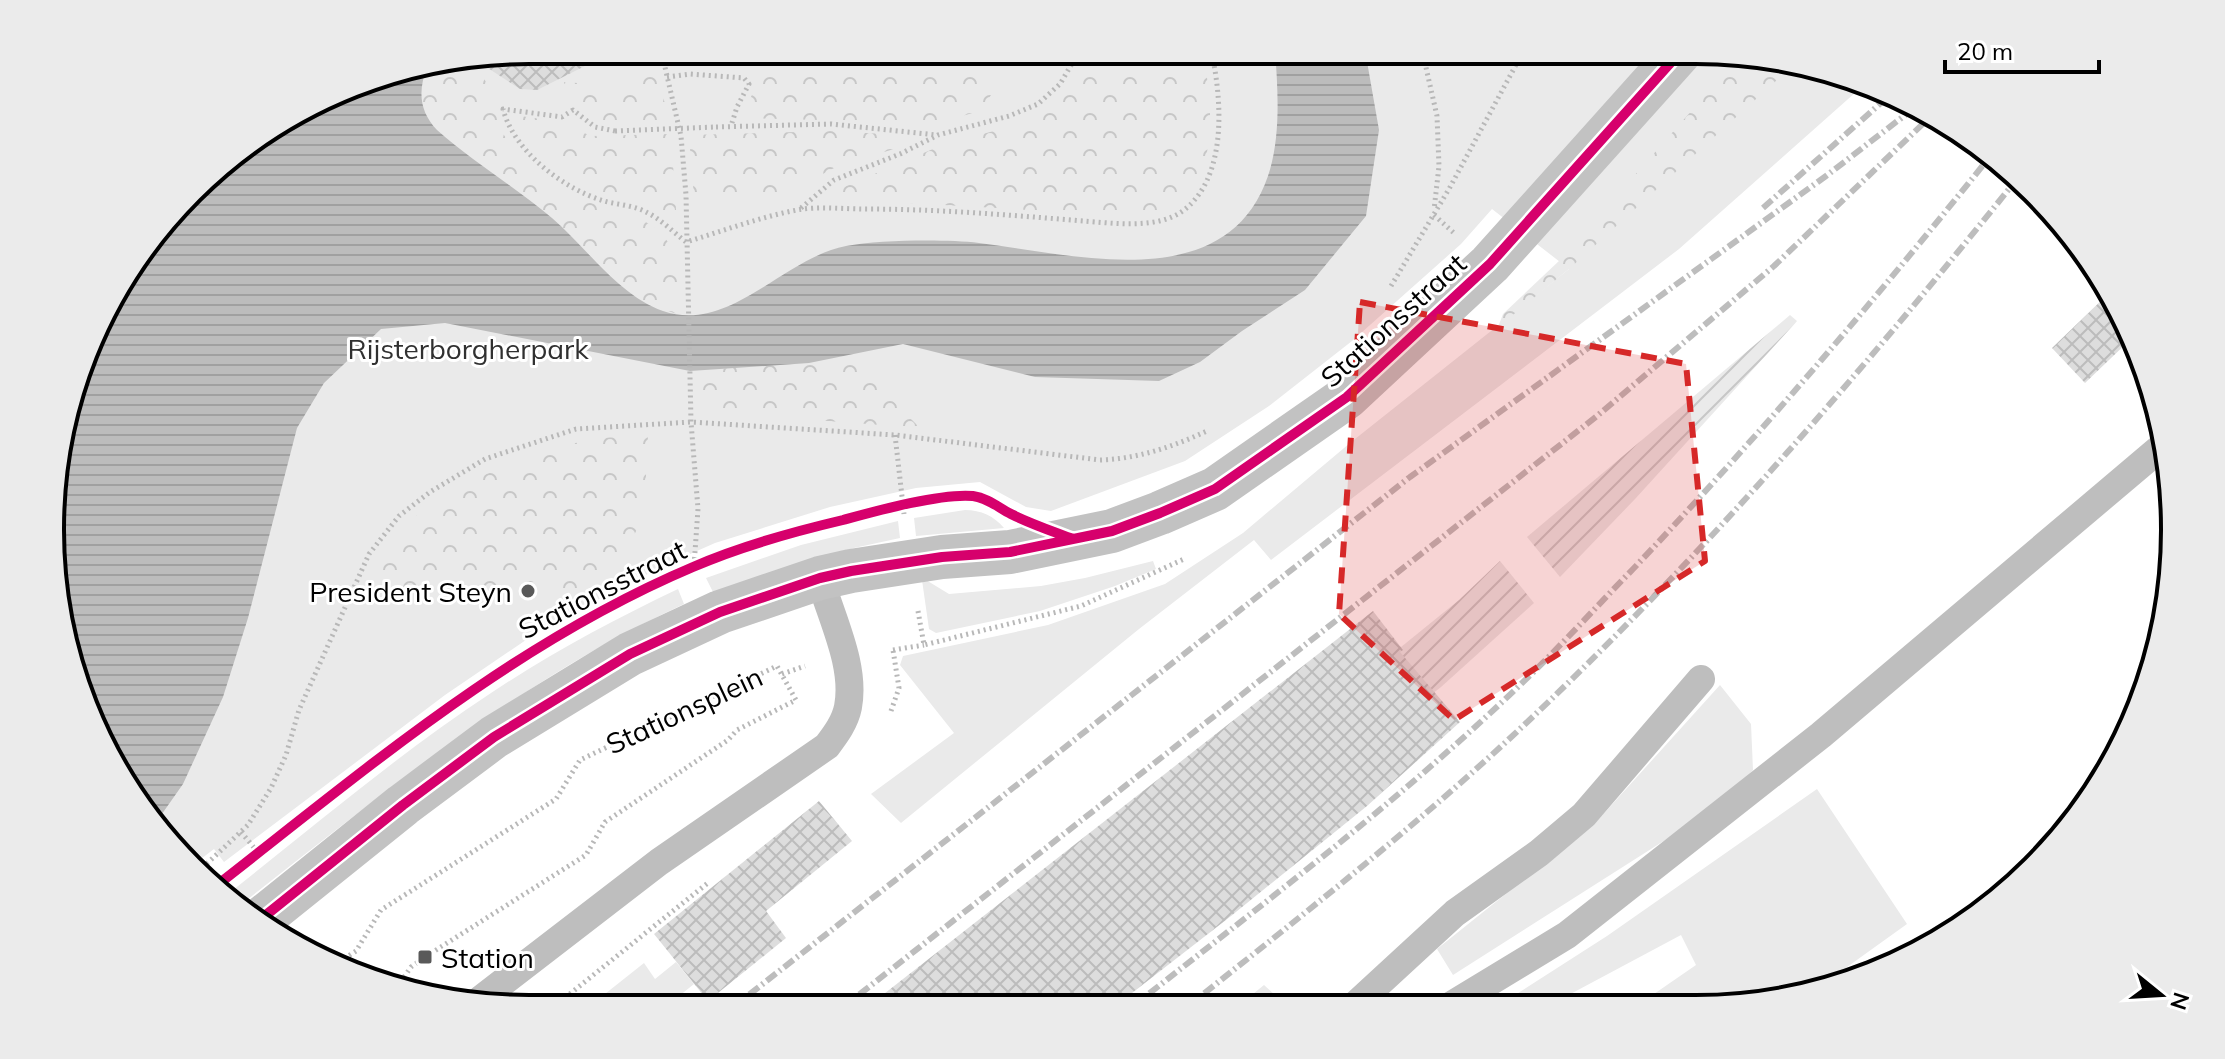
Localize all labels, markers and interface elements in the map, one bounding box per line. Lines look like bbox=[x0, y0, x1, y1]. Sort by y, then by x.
scale bar bbox=[1945, 24, 2099, 74]
text: 20 m bbox=[1957, 36, 2013, 66]
street label: Stationsstraat bbox=[1313, 245, 1473, 394]
park label: Rijsterborgherpark bbox=[347, 331, 589, 366]
street label: Stationsstraat bbox=[512, 532, 692, 646]
place label: President Steyn bbox=[309, 574, 512, 609]
marker: President Steyn bbox=[519, 582, 537, 600]
street label: Stationsplein bbox=[600, 659, 768, 761]
place label: Station bbox=[441, 940, 534, 975]
marker: Station bbox=[416, 948, 434, 966]
north arrow bbox=[2121, 955, 2201, 1035]
text: N bbox=[2164, 989, 2196, 1013]

